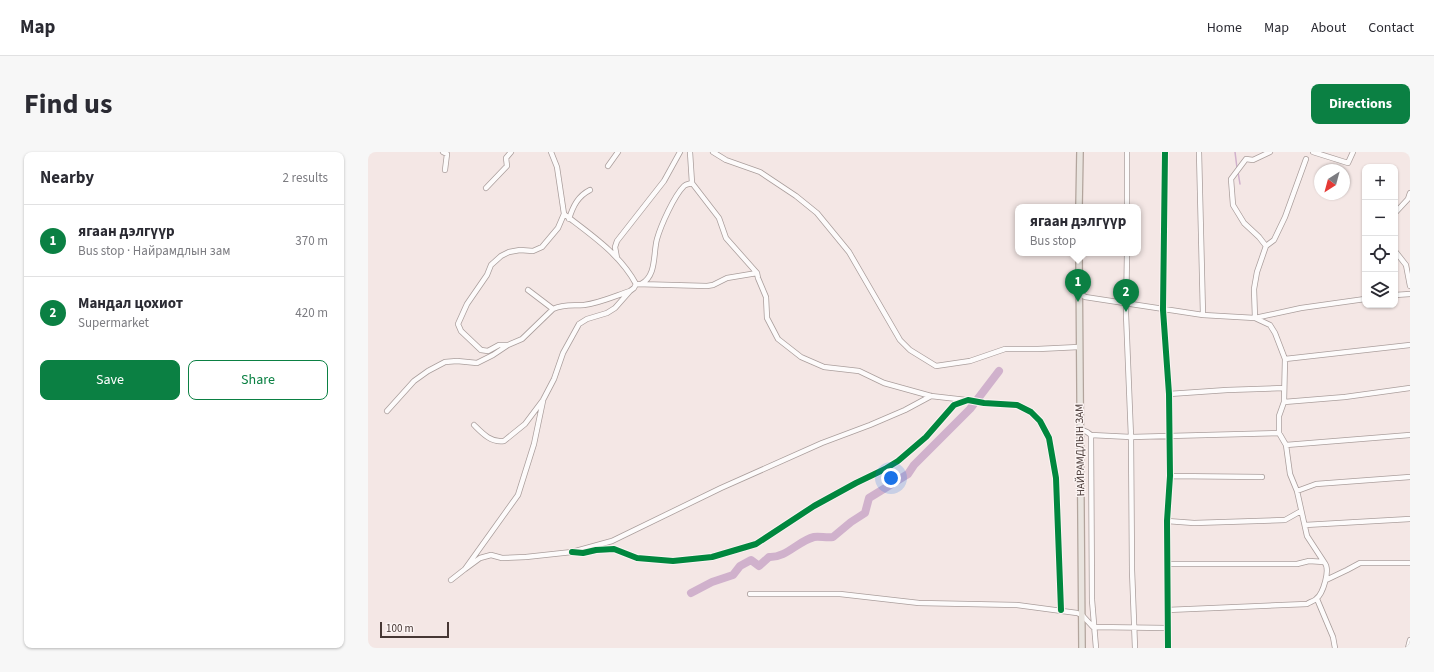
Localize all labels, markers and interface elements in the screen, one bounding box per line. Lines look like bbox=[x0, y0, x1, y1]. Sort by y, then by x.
text: Map bbox=[20, 14, 55, 41]
text: Home bbox=[1207, 18, 1242, 38]
text: Map bbox=[1264, 18, 1289, 38]
text: About bbox=[1311, 18, 1346, 38]
text: Contact bbox=[1368, 18, 1414, 38]
text: Find us bbox=[24, 84, 112, 124]
button: Directions bbox=[1311, 84, 1410, 124]
north arrow bbox=[1314, 164, 1350, 200]
map controls bbox=[1362, 164, 1398, 308]
button: + bbox=[1362, 164, 1398, 200]
text: Nearby bbox=[40, 166, 94, 190]
text: 2 results bbox=[283, 169, 328, 187]
button: − bbox=[1362, 200, 1398, 236]
popup bbox=[1015, 204, 1141, 256]
text: ягаан дэлгүүр bbox=[1030, 211, 1126, 232]
text: ягаан дэлгүүр bbox=[78, 221, 175, 242]
text: 1 bbox=[50, 232, 56, 250]
text: 370 m bbox=[295, 232, 328, 250]
text: Bus stop bbox=[1030, 232, 1076, 250]
button: locate bbox=[1362, 236, 1398, 272]
text: Bus stop · Найрамдлын зам bbox=[78, 242, 231, 260]
pin: 1 bbox=[1065, 269, 1091, 302]
button: layers bbox=[1362, 272, 1398, 308]
pin: 2 bbox=[1113, 279, 1139, 312]
text: Мандал цохиот bbox=[78, 293, 183, 314]
text: 2 bbox=[50, 304, 56, 322]
text: 420 m bbox=[295, 304, 328, 322]
text: Supermarket bbox=[78, 314, 149, 332]
button: Save bbox=[40, 360, 180, 400]
button: Share bbox=[188, 360, 328, 400]
street label: НАЙРАМДЛЫН ЗАМ bbox=[1072, 404, 1088, 496]
your location bbox=[881, 468, 901, 488]
scale bar bbox=[380, 620, 449, 639]
text: 100 m bbox=[386, 621, 414, 636]

